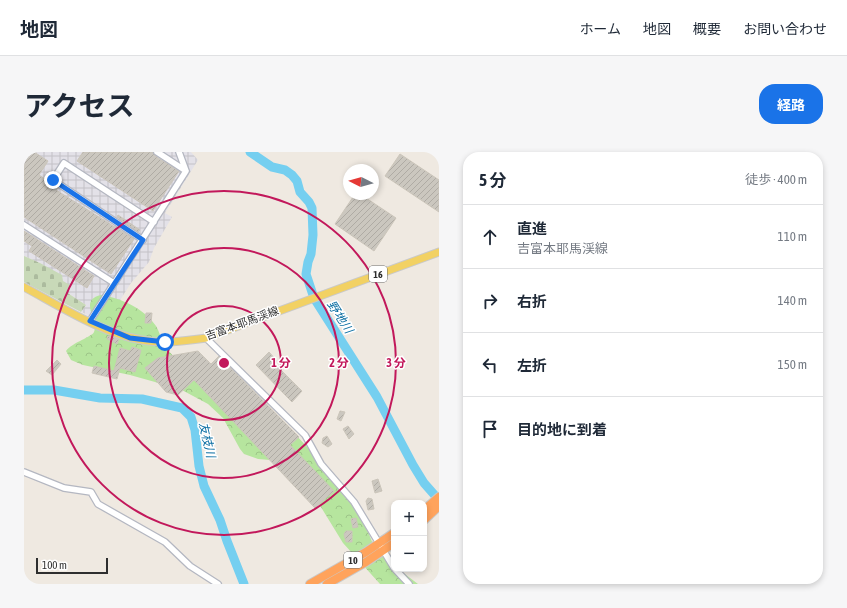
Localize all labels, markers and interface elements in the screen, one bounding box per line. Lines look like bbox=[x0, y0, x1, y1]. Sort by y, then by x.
text: 地図 bbox=[20, 18, 58, 40]
text: ホーム bbox=[579, 21, 621, 37]
text: 地図 bbox=[643, 21, 671, 37]
text: 概要 bbox=[693, 21, 721, 37]
text: お問い合わせ bbox=[743, 21, 827, 37]
button: 経路 bbox=[759, 84, 823, 124]
text: アクセス bbox=[24, 90, 135, 122]
north arrow bbox=[343, 164, 379, 200]
text: 5 分 bbox=[479, 170, 506, 190]
route end bbox=[44, 171, 62, 189]
text: 徒歩 · 400 m bbox=[745, 172, 807, 187]
text: 直進 bbox=[517, 220, 547, 237]
icon: ahead bbox=[479, 226, 501, 248]
text: 110 m bbox=[778, 229, 807, 244]
text: 吉富本耶馬渓線 bbox=[517, 241, 608, 256]
road number: 16 bbox=[369, 266, 387, 282]
icon: right bbox=[479, 290, 501, 312]
text: 右折 bbox=[517, 293, 547, 310]
text: 140 m bbox=[778, 293, 807, 308]
water label: 野地川 bbox=[324, 298, 357, 338]
street label: 吉富本耶馬渓線 bbox=[204, 304, 280, 342]
route start bbox=[156, 333, 174, 351]
icon: left bbox=[479, 354, 501, 376]
centre of rings bbox=[217, 356, 231, 370]
text: 1 分 bbox=[271, 356, 291, 370]
text: 2 分 bbox=[329, 356, 349, 370]
text: 3 分 bbox=[386, 356, 406, 370]
text: 左折 bbox=[517, 357, 547, 374]
text: 150 m bbox=[778, 357, 807, 372]
icon: arrive bbox=[479, 418, 501, 440]
water label: 友枝川 bbox=[196, 421, 218, 461]
text: 目的地に到着 bbox=[517, 421, 607, 438]
map controls bbox=[391, 500, 427, 572]
button: + bbox=[391, 500, 427, 536]
button: − bbox=[391, 536, 427, 572]
road number: 10 bbox=[344, 552, 362, 568]
scale bar bbox=[36, 556, 108, 575]
text: 100 m bbox=[42, 559, 67, 571]

